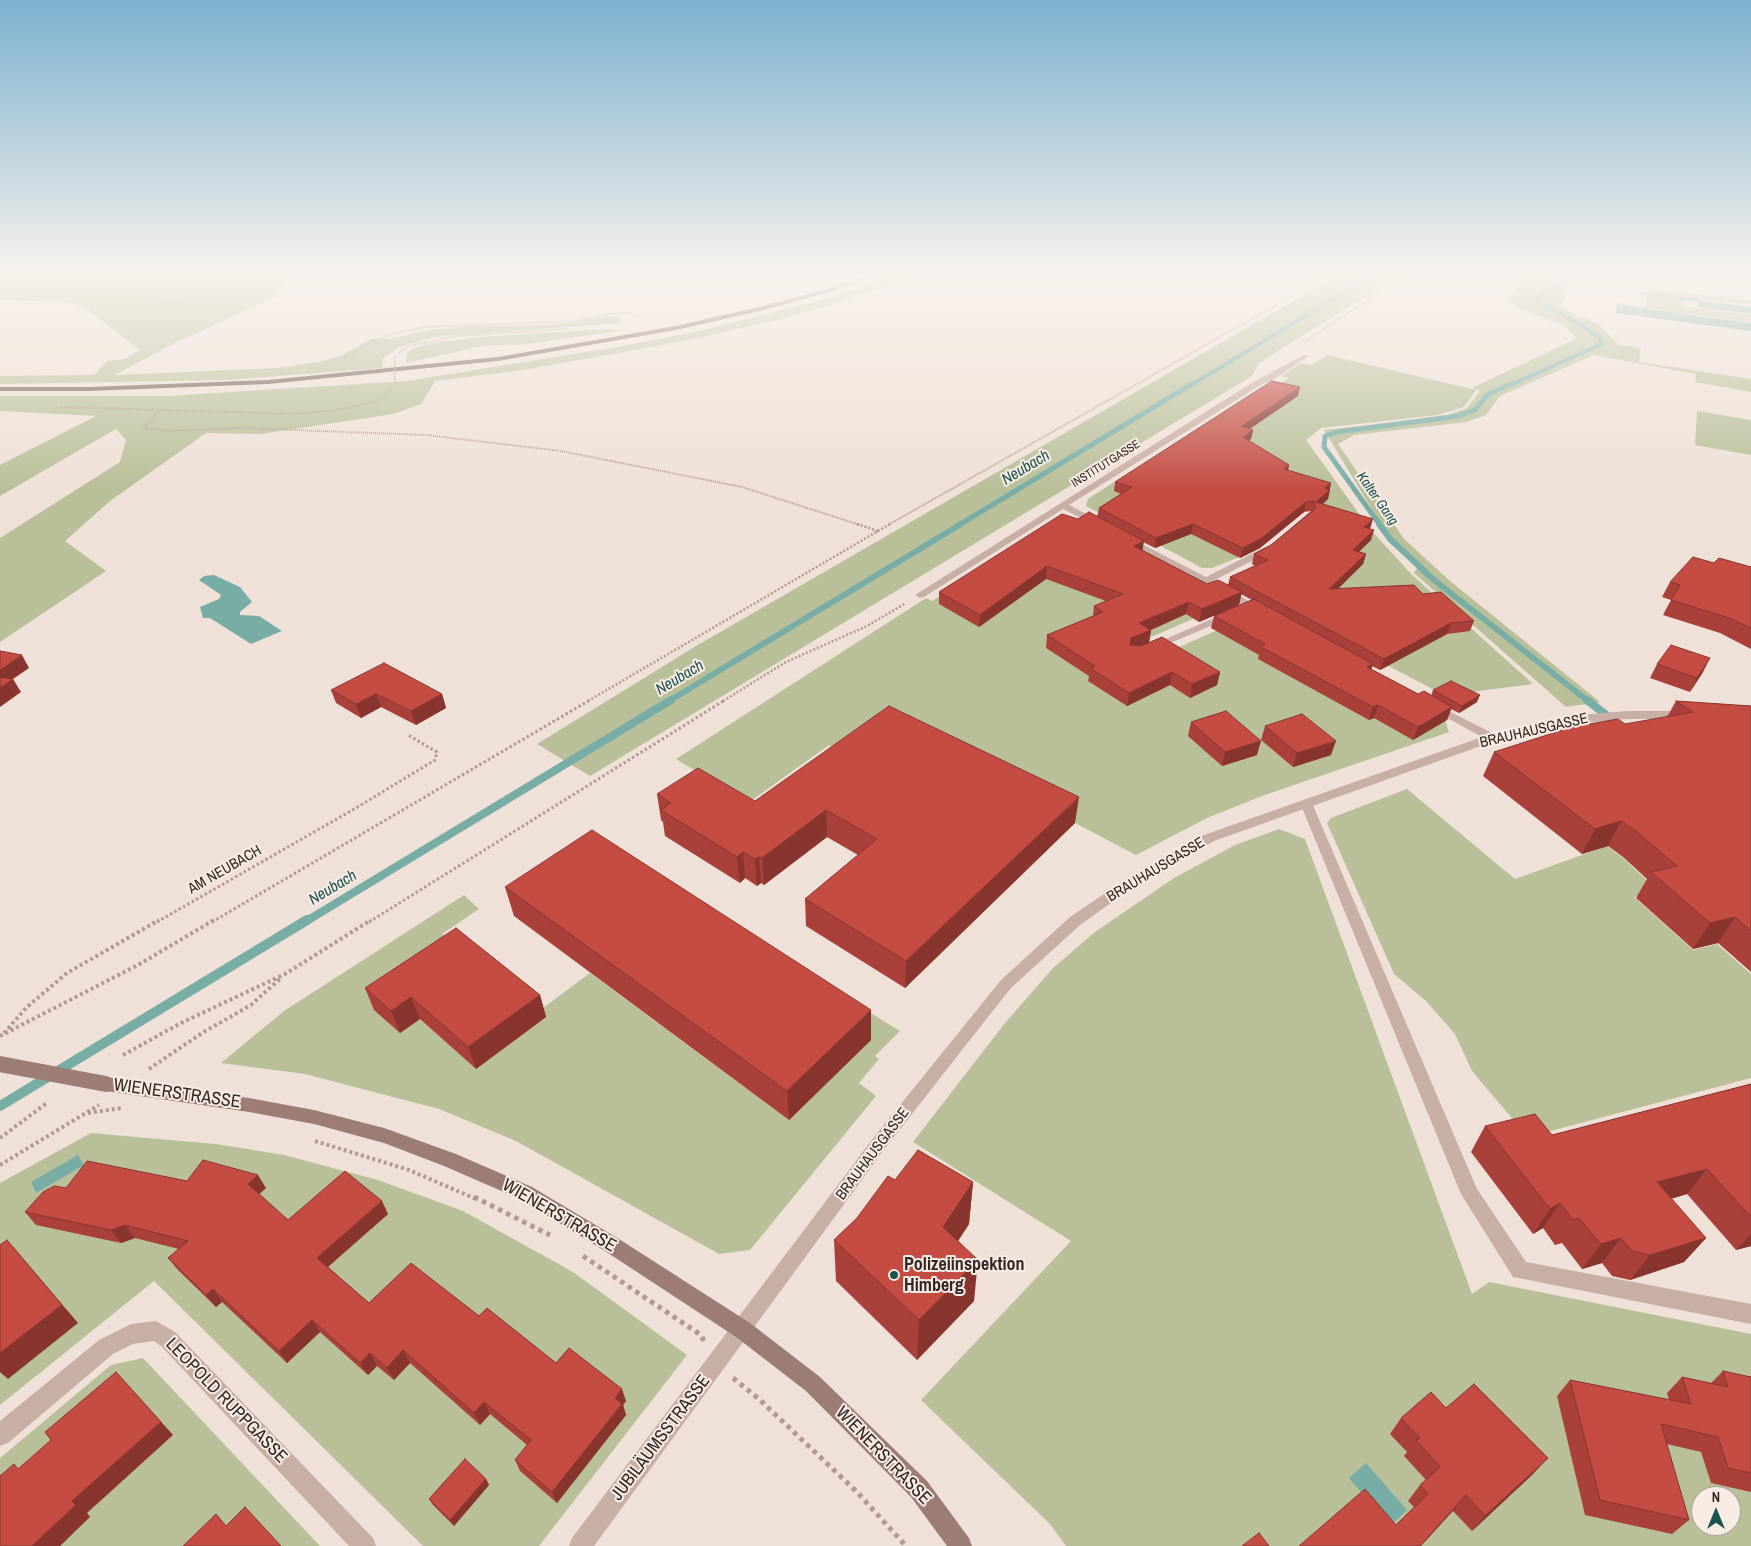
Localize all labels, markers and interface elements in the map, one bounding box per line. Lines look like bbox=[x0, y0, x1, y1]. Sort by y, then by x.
street label: INSTITUTGASSE bbox=[1069, 437, 1143, 491]
water label: Neubach bbox=[999, 446, 1053, 490]
water label: Kalter Gang bbox=[1353, 469, 1401, 529]
water label: Neubach bbox=[653, 656, 707, 700]
street label: BRAUHAUSGASSE bbox=[1478, 710, 1590, 752]
street label: BRAUHAUSGASSE bbox=[1104, 834, 1208, 906]
street label: AM NEUBACH bbox=[185, 842, 265, 898]
water label: Neubach bbox=[306, 866, 360, 910]
street label: WIENERSTRASSE bbox=[112, 1074, 242, 1114]
street label: BRAUHAUSGASSE bbox=[832, 1104, 914, 1204]
street label: WIENERSTRASSE bbox=[498, 1175, 620, 1257]
place label: Polizeiinspektion Himberg bbox=[904, 1254, 1025, 1296]
marker: Polizeiinspektion Himberg bbox=[888, 1269, 900, 1281]
street label: LEOPOLD RUPPGASSE bbox=[161, 1334, 291, 1468]
street label: JUBILÄUMSSTRASSE bbox=[607, 1371, 715, 1505]
street label: WIENERSTRASSE bbox=[831, 1402, 935, 1510]
north arrow bbox=[1691, 1486, 1741, 1536]
text: N bbox=[1712, 1488, 1720, 1506]

